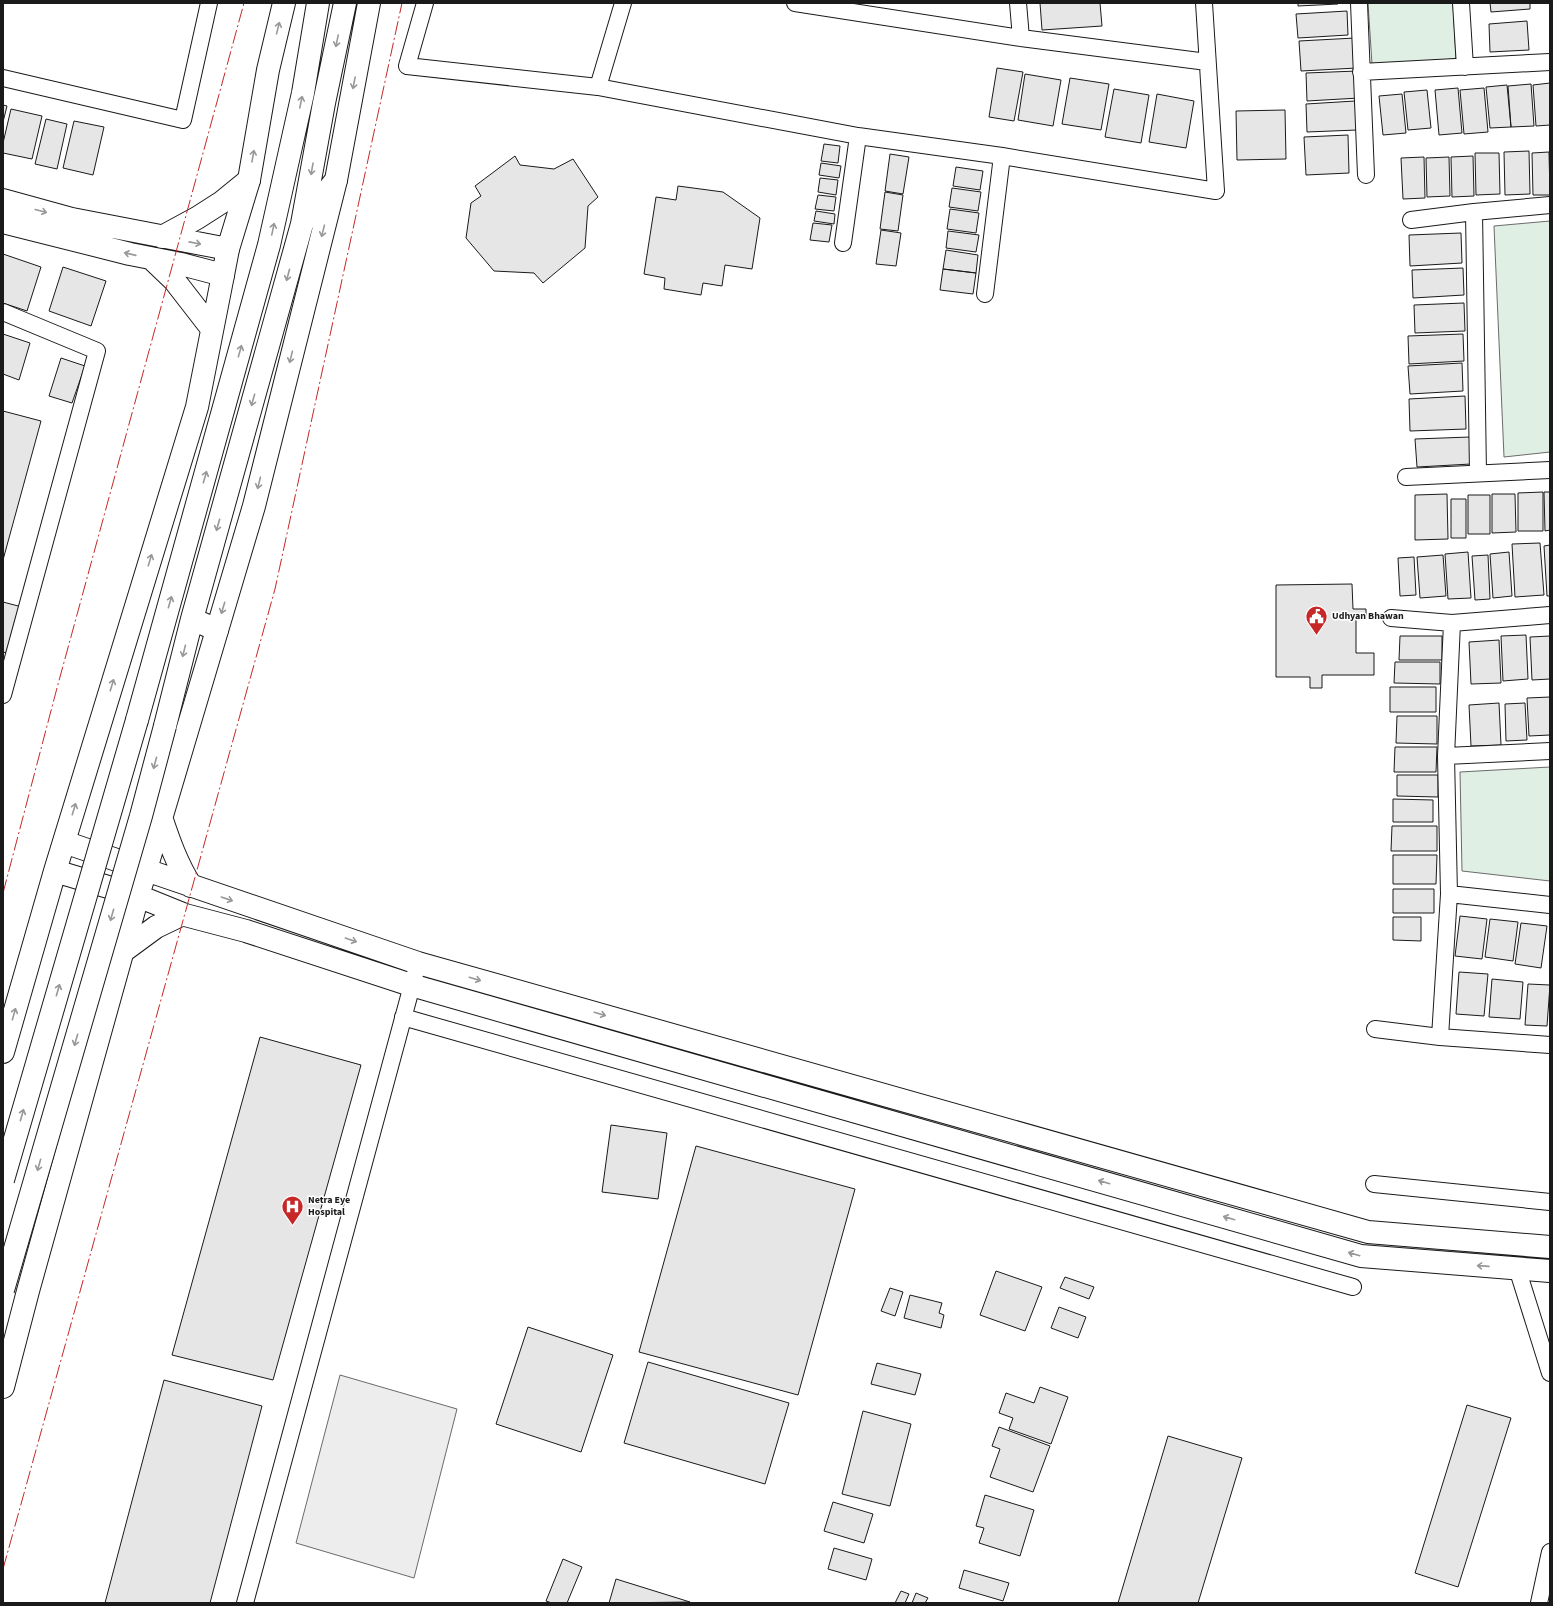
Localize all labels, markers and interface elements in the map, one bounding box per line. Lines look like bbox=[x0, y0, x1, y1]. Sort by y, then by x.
one-way arrow bbox=[275, 22, 283, 35]
one-way arrow bbox=[333, 34, 341, 47]
one-way arrow bbox=[350, 76, 358, 89]
one-way arrow bbox=[297, 96, 305, 109]
one-way arrow bbox=[249, 149, 257, 162]
one-way arrow bbox=[308, 162, 316, 175]
one-way arrow bbox=[34, 208, 47, 215]
one-way arrow bbox=[269, 223, 277, 236]
one-way arrow bbox=[319, 225, 326, 238]
one-way arrow bbox=[188, 240, 201, 248]
one-way arrow bbox=[124, 250, 137, 258]
one-way arrow bbox=[284, 268, 292, 281]
one-way arrow bbox=[237, 345, 244, 358]
one-way arrow bbox=[287, 351, 294, 364]
one-way arrow bbox=[249, 394, 256, 407]
one-way arrow bbox=[202, 470, 209, 483]
one-way arrow bbox=[255, 477, 263, 490]
one-way arrow bbox=[214, 519, 221, 532]
one-way arrow bbox=[147, 554, 154, 567]
one-way arrow bbox=[167, 596, 174, 609]
one-way arrow bbox=[219, 602, 226, 615]
public building icon: Udhyan Bhawan bbox=[1303, 603, 1329, 636]
place label: Udhyan Bhawan bbox=[1332, 609, 1404, 623]
one-way arrow bbox=[180, 644, 187, 657]
one-way arrow bbox=[109, 678, 116, 691]
one-way arrow bbox=[151, 757, 158, 770]
one-way arrow bbox=[71, 803, 78, 816]
one-way arrow bbox=[221, 895, 233, 903]
one-way arrow bbox=[108, 909, 115, 922]
one-way arrow bbox=[344, 937, 357, 944]
one-way arrow bbox=[468, 976, 481, 983]
one-way arrow bbox=[55, 984, 62, 997]
one-way arrow bbox=[11, 1008, 18, 1021]
one-way arrow bbox=[593, 1011, 606, 1018]
one-way arrow bbox=[72, 1034, 79, 1047]
one-way arrow bbox=[19, 1109, 26, 1122]
one-way arrow bbox=[35, 1158, 42, 1171]
one-way arrow bbox=[1098, 1178, 1111, 1185]
hospital icon: Netra Eye Hospital bbox=[280, 1193, 306, 1226]
place label: Netra Eye Hospital bbox=[308, 1193, 350, 1219]
one-way arrow bbox=[1223, 1214, 1236, 1221]
one-way arrow bbox=[1348, 1249, 1361, 1257]
one-way arrow bbox=[1477, 1262, 1490, 1269]

